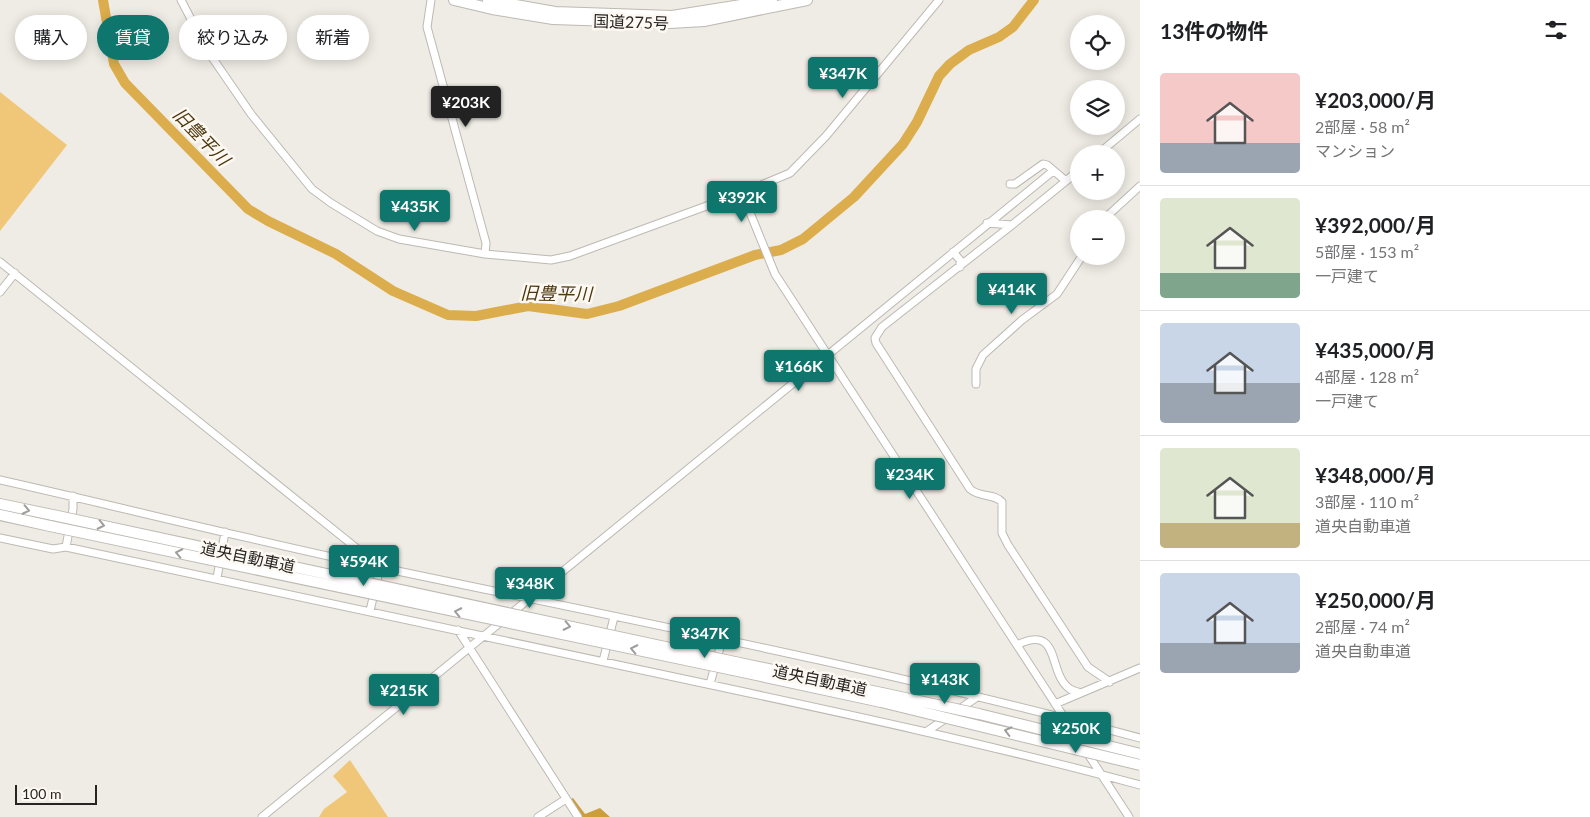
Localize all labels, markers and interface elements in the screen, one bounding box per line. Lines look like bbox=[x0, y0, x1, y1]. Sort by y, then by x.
street label: 国道275号 bbox=[593, 11, 669, 32]
chip: 購入 bbox=[15, 15, 87, 60]
chip: 賃貸 bbox=[97, 15, 169, 60]
chip: 絞り込み bbox=[179, 15, 287, 60]
chip: 新着 bbox=[297, 15, 369, 60]
map controls bbox=[1070, 15, 1125, 265]
button: locate bbox=[1070, 15, 1125, 70]
icon: filters bbox=[1542, 16, 1570, 44]
text: 13件の物件 bbox=[1160, 18, 1268, 43]
pin: ¥347K bbox=[808, 56, 878, 99]
text: ¥347K bbox=[819, 63, 867, 82]
button: layers bbox=[1070, 80, 1125, 135]
pin: ¥203K bbox=[431, 86, 501, 128]
text: ¥203,000/月 bbox=[1315, 87, 1436, 112]
text: ¥203K bbox=[442, 92, 490, 111]
icon: home bbox=[1200, 93, 1260, 153]
water label: 旧豊平川 bbox=[169, 103, 236, 171]
text: 2部屋 · 58 m² bbox=[1315, 117, 1410, 136]
text: マンション bbox=[1315, 141, 1395, 160]
button: + bbox=[1070, 145, 1125, 200]
pin: ¥392K bbox=[707, 180, 777, 223]
text: ¥392K bbox=[718, 187, 766, 206]
pin: ¥435K bbox=[380, 190, 450, 232]
text: ¥435K bbox=[391, 196, 439, 215]
button: − bbox=[1070, 210, 1125, 265]
text: ¥392,000/月 bbox=[1315, 212, 1436, 237]
icon: home bbox=[1200, 218, 1260, 278]
text: 5部屋 · 153 m² bbox=[1315, 242, 1419, 261]
text: 一戸建て bbox=[1315, 266, 1379, 285]
pin: ¥414K bbox=[977, 272, 1047, 315]
text: ¥414K bbox=[988, 279, 1036, 298]
water label: 旧豊平川 bbox=[520, 281, 594, 305]
text: ¥435,000/月 bbox=[1315, 337, 1436, 362]
icon: home bbox=[1200, 343, 1260, 403]
pin: ¥166K bbox=[764, 350, 834, 392]
text: ¥166K bbox=[775, 356, 823, 375]
text: 4部屋 · 128 m² bbox=[1315, 367, 1419, 386]
text: 一戸建て bbox=[1315, 391, 1379, 410]
pin: ¥234K bbox=[875, 458, 945, 500]
text: ¥348,000/月 bbox=[1315, 462, 1436, 487]
text: ¥234K bbox=[886, 464, 934, 483]
icon: home bbox=[1200, 468, 1260, 528]
text: 3部屋 · 110 m² bbox=[1315, 492, 1419, 511]
one-way arrow bbox=[22, 504, 31, 514]
text: 道央自動車道 bbox=[1315, 516, 1411, 535]
one-way arrow bbox=[96, 520, 105, 530]
street label: 道央自動車道 bbox=[199, 537, 297, 576]
pin: ¥594K bbox=[329, 544, 399, 587]
one-way arrow bbox=[175, 549, 184, 559]
text: ¥594K bbox=[340, 551, 388, 570]
pin: ¥348K bbox=[495, 566, 565, 609]
text: ¥348K bbox=[506, 573, 554, 592]
text: ¥250,000/月 bbox=[1315, 587, 1436, 612]
icon: home bbox=[1200, 593, 1260, 653]
one-way arrow bbox=[454, 607, 463, 618]
pin: ¥347K bbox=[670, 616, 740, 659]
text: 2部屋 · 74 m² bbox=[1315, 617, 1410, 636]
one-way arrow bbox=[563, 620, 572, 631]
text: ¥347K bbox=[681, 623, 729, 642]
text: 道央自動車道 bbox=[1315, 641, 1411, 660]
one-way arrow bbox=[630, 645, 639, 655]
street label: 道央自動車道 bbox=[771, 660, 869, 699]
pin: ¥143K bbox=[910, 662, 980, 705]
text: ¥143K bbox=[921, 669, 969, 688]
pin: ¥215K bbox=[369, 674, 439, 716]
text: ¥215K bbox=[380, 680, 428, 699]
pin: ¥250K bbox=[1041, 712, 1111, 754]
text: ¥250K bbox=[1052, 718, 1100, 737]
one-way arrow bbox=[1004, 727, 1013, 737]
scale bar bbox=[15, 782, 98, 805]
text: 100 m bbox=[22, 785, 61, 802]

